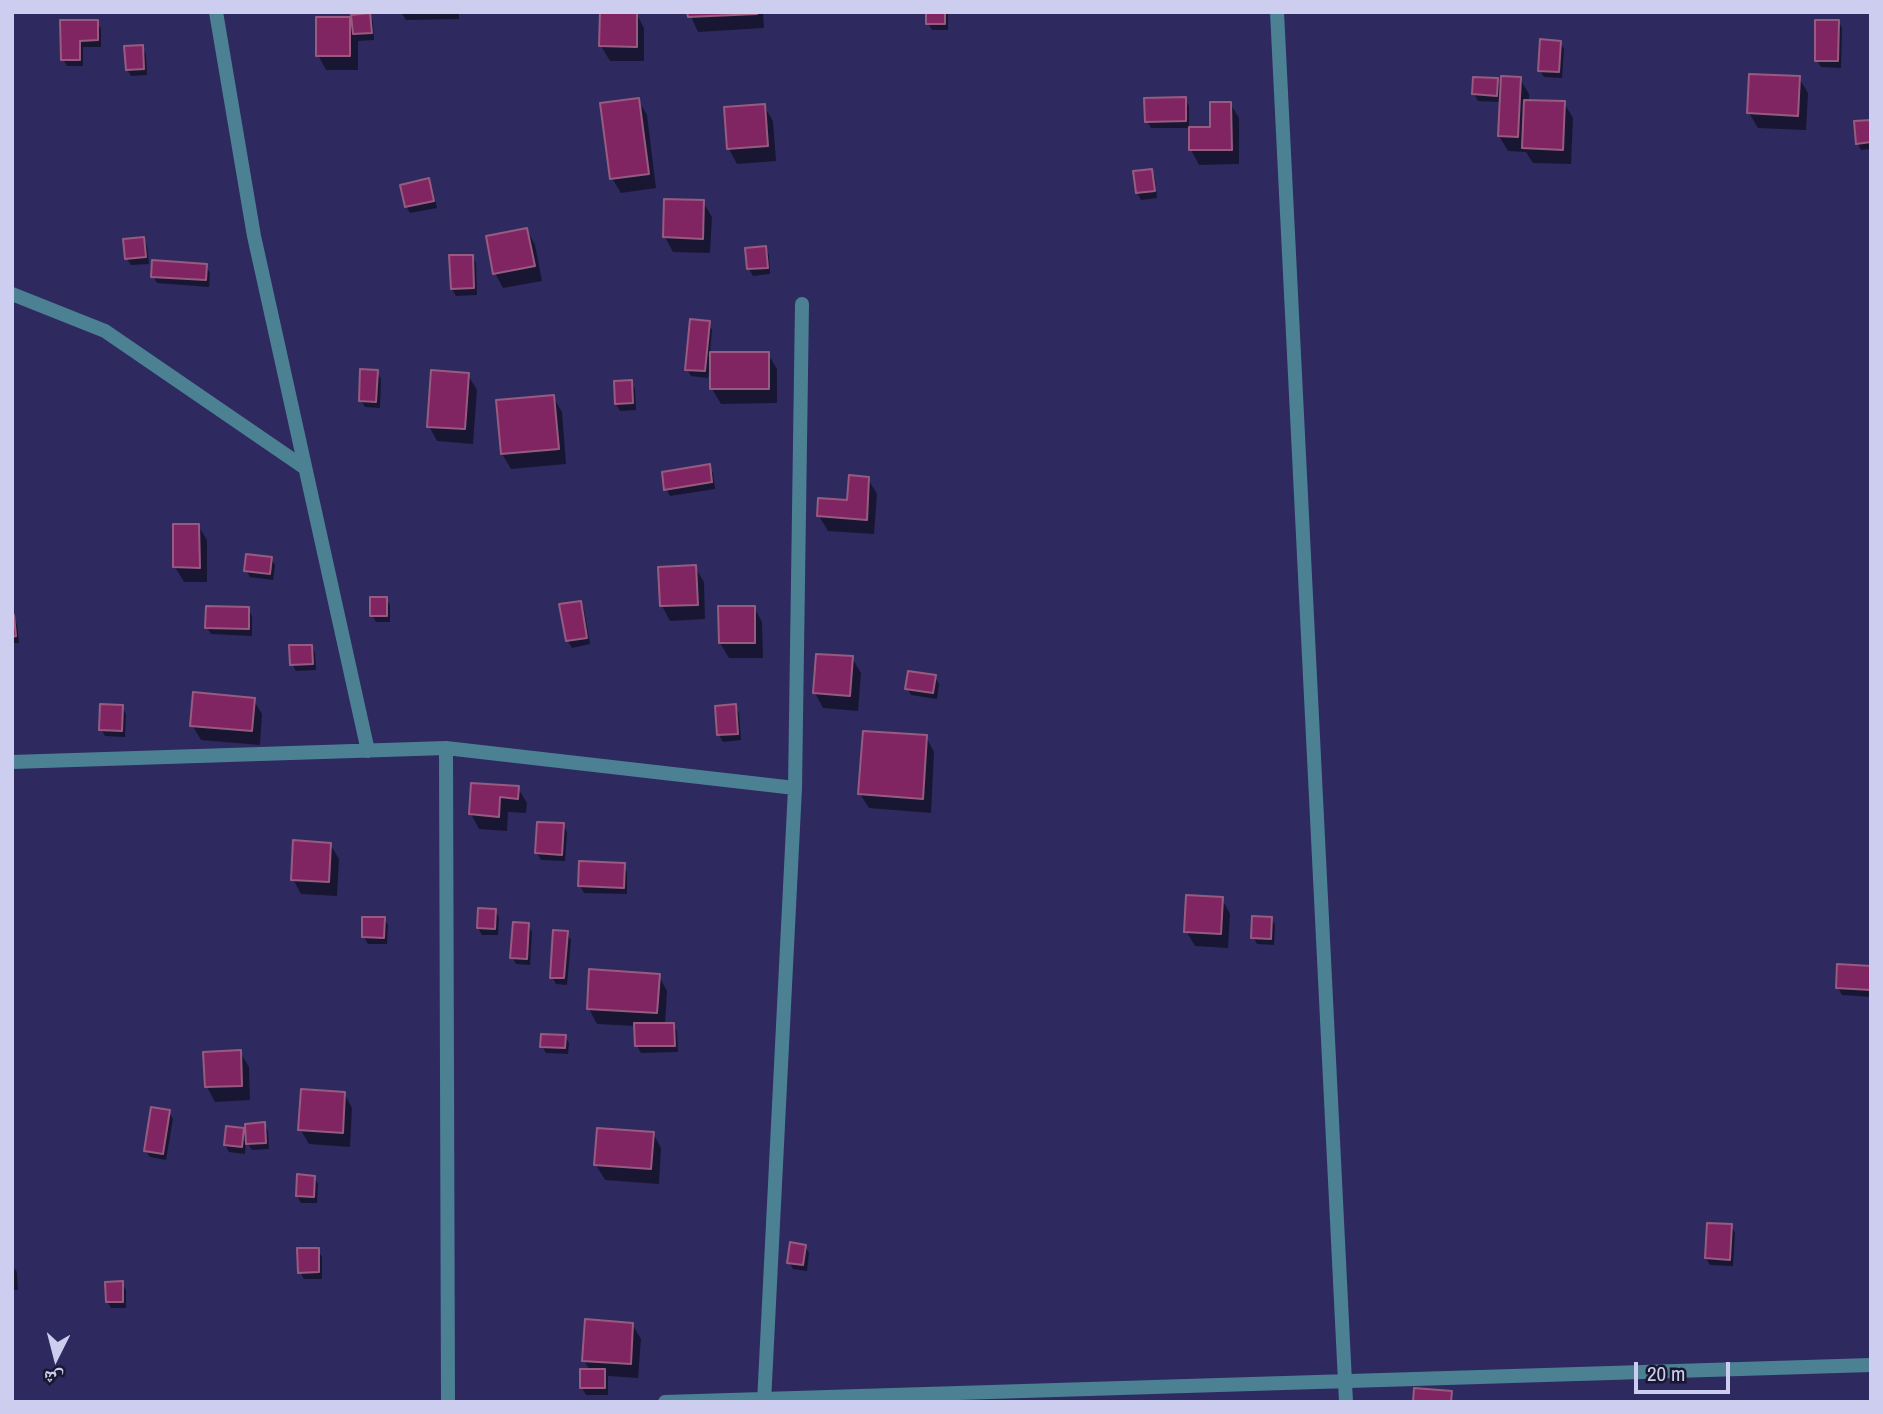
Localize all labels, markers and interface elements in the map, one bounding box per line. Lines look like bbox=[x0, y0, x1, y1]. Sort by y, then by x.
north arrow bbox=[21, 1323, 91, 1393]
scale bar bbox=[1638, 1348, 1734, 1392]
text: 20 m bbox=[1647, 1359, 1685, 1388]
text: ش bbox=[42, 1365, 65, 1393]

